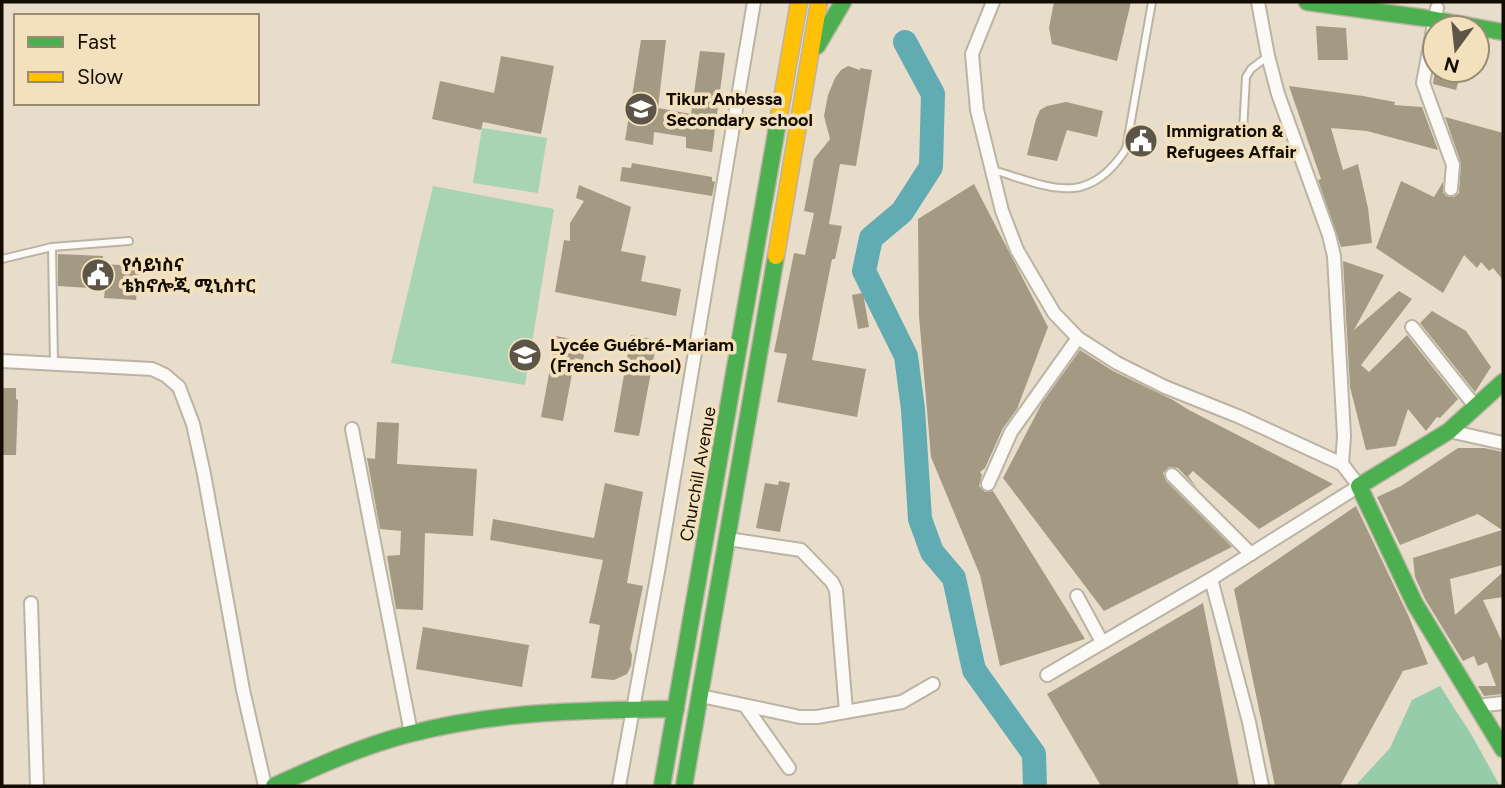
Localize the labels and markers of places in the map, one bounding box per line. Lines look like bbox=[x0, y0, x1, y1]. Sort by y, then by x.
place label: Tikur Anbessa Secondary school bbox=[666, 88, 813, 131]
school or university icon: Tikur Anbessa Secondary school bbox=[622, 90, 660, 128]
place label: Immigration & Refugees Affair bbox=[1166, 120, 1296, 163]
public building icon: Immigration & Refugees Affair bbox=[1122, 122, 1160, 160]
place label: የሳይነስና ቴክኖሎጂ ሚኒስተር bbox=[122, 254, 255, 297]
public building icon: የሳይነስና ቴክኖሎጂ ሚኒስተር bbox=[79, 256, 117, 294]
place label: Lycée Guébré-Mariam (French School) bbox=[550, 334, 734, 377]
school or university icon: Lycée Guébré-Mariam (French School) bbox=[506, 336, 544, 374]

